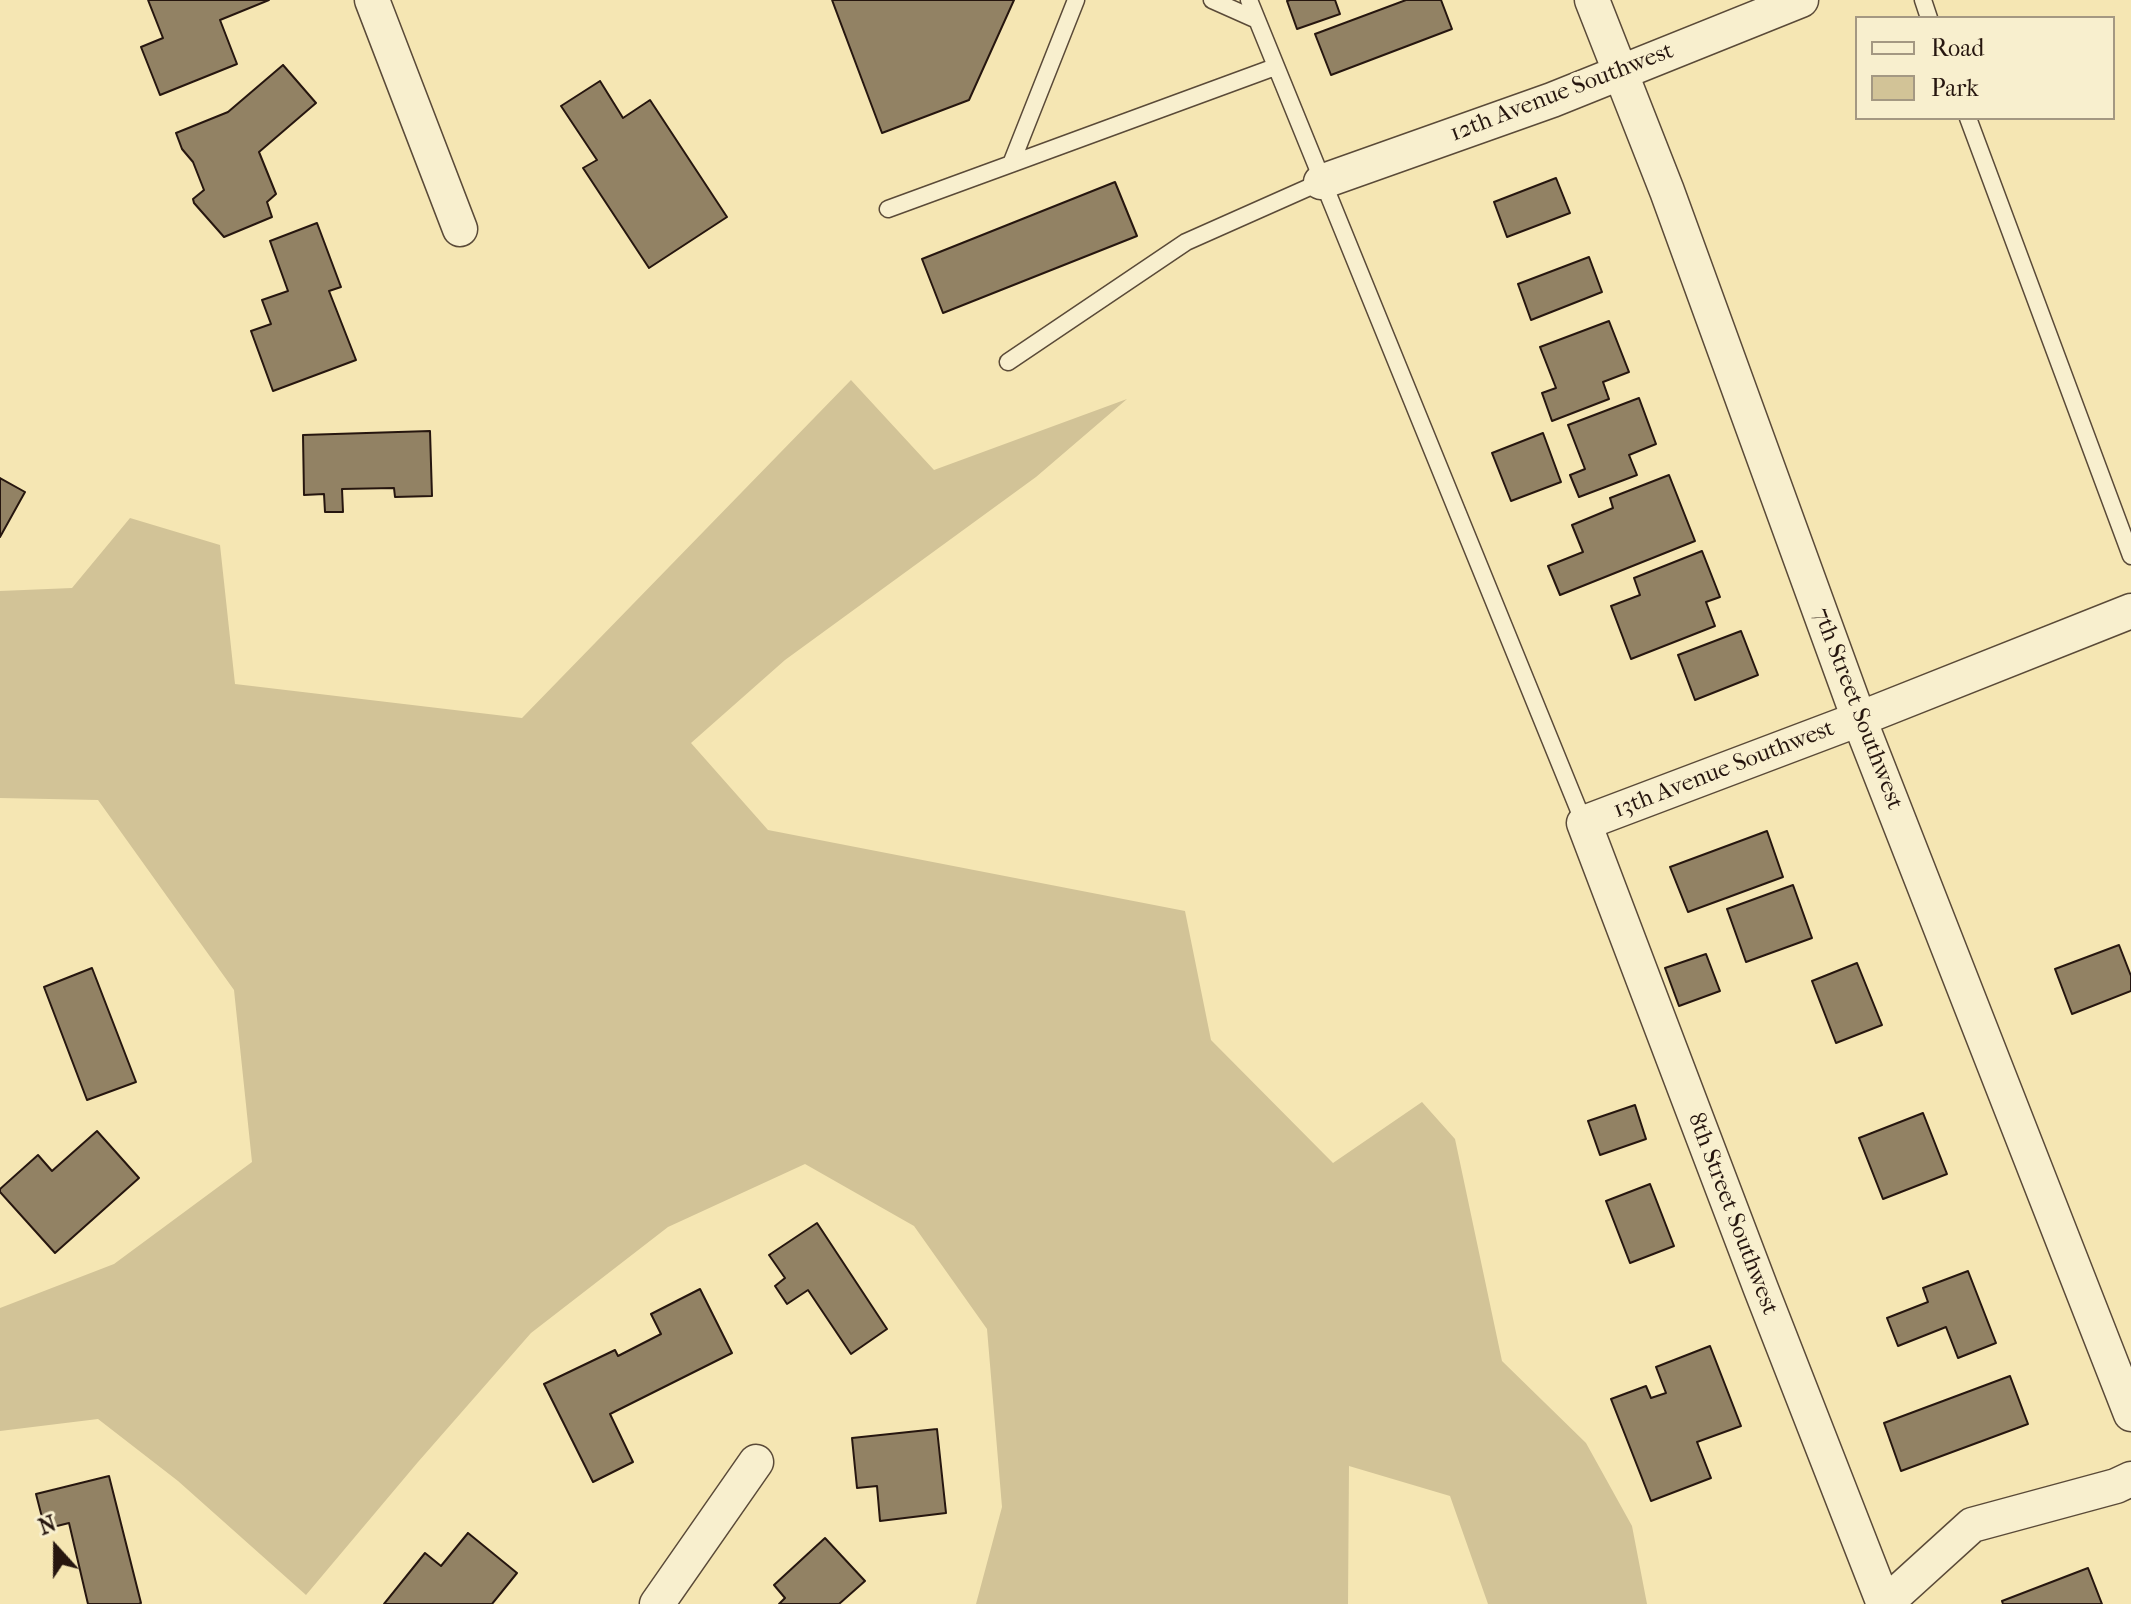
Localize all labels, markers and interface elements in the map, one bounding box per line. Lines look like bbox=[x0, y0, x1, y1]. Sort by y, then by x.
legend bbox=[1855, 16, 2115, 120]
text: Road bbox=[1931, 34, 1984, 62]
street label: 12th Avenue Southwest bbox=[1446, 37, 1678, 149]
text: Park bbox=[1931, 74, 1979, 102]
street label: 7th Street Southwest bbox=[1805, 604, 1909, 814]
street label: 13th Avenue Southwest bbox=[1609, 715, 1839, 825]
street label: 8th Street Southwest bbox=[1680, 1109, 1784, 1319]
north arrow bbox=[16, 1508, 96, 1588]
text: N bbox=[35, 1510, 60, 1541]

